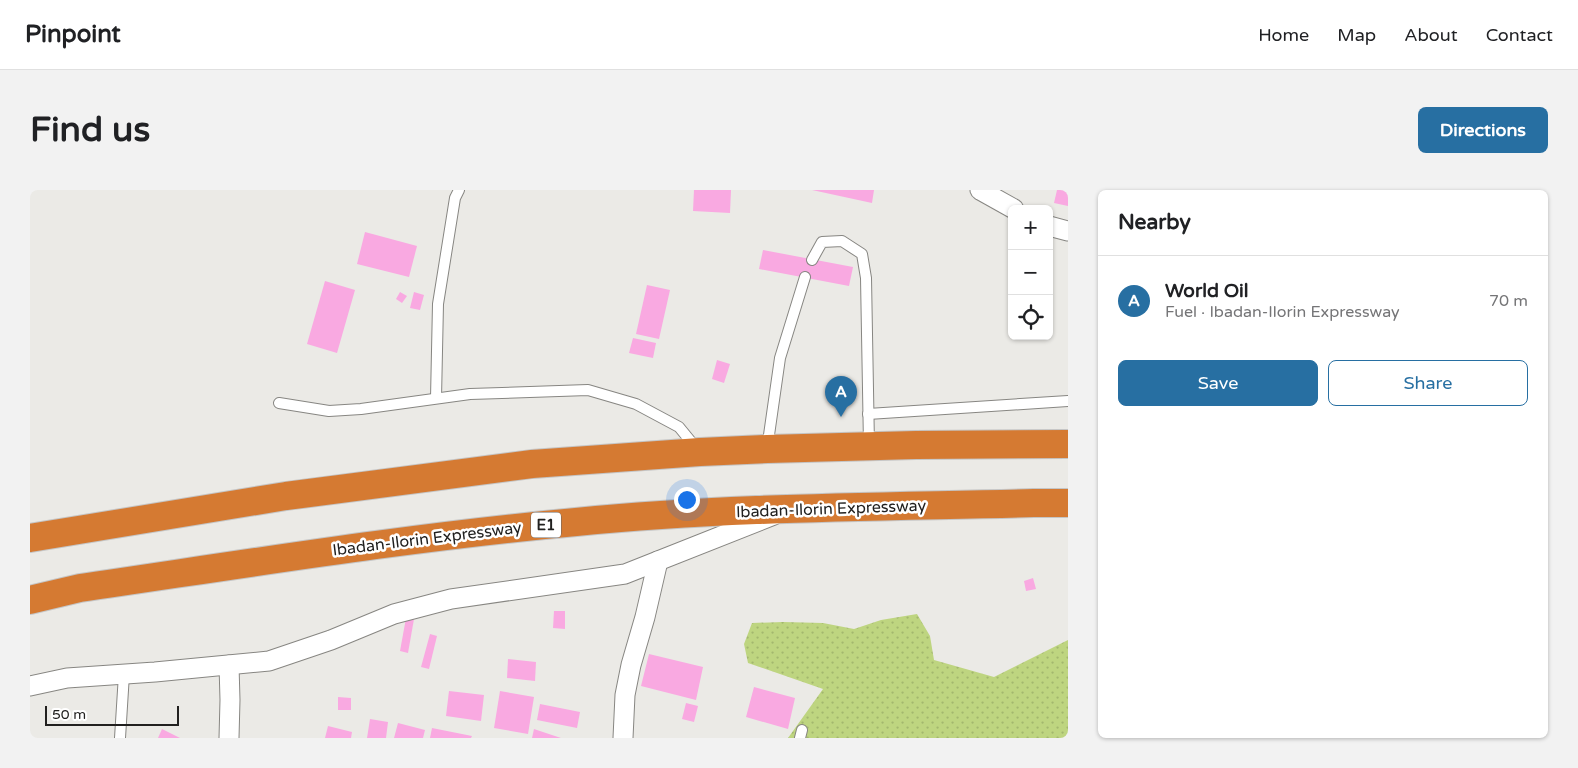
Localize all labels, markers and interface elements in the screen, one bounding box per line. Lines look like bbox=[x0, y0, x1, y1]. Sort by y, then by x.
text: Pinpoint bbox=[25, 20, 121, 49]
text: Home bbox=[1258, 24, 1309, 46]
text: Map bbox=[1337, 24, 1376, 46]
text: About bbox=[1404, 24, 1458, 46]
text: Contact bbox=[1486, 24, 1553, 46]
button: Directions bbox=[1418, 107, 1548, 153]
text: Find us bbox=[30, 109, 150, 151]
map controls bbox=[1008, 205, 1053, 340]
button: + bbox=[1008, 205, 1053, 250]
text: Nearby bbox=[1118, 210, 1191, 235]
button: − bbox=[1008, 250, 1053, 295]
text: World Oil bbox=[1165, 280, 1249, 302]
text: A bbox=[1128, 291, 1140, 311]
text: 70 m bbox=[1489, 291, 1528, 311]
button: locate bbox=[1008, 295, 1053, 340]
text: Fuel · Ibadan-Ilorin Expressway bbox=[1165, 302, 1400, 322]
button: Save bbox=[1118, 360, 1318, 406]
button: Share bbox=[1328, 360, 1528, 406]
pin: A bbox=[825, 376, 857, 417]
your location bbox=[674, 487, 700, 513]
street label: Ibadan-Ilorin Expressway bbox=[736, 496, 927, 522]
road number: E1 bbox=[531, 512, 561, 538]
street label: Ibadan-Ilorin Expressway bbox=[331, 517, 523, 561]
scale bar bbox=[45, 703, 179, 726]
text: 50 m bbox=[52, 706, 86, 723]

